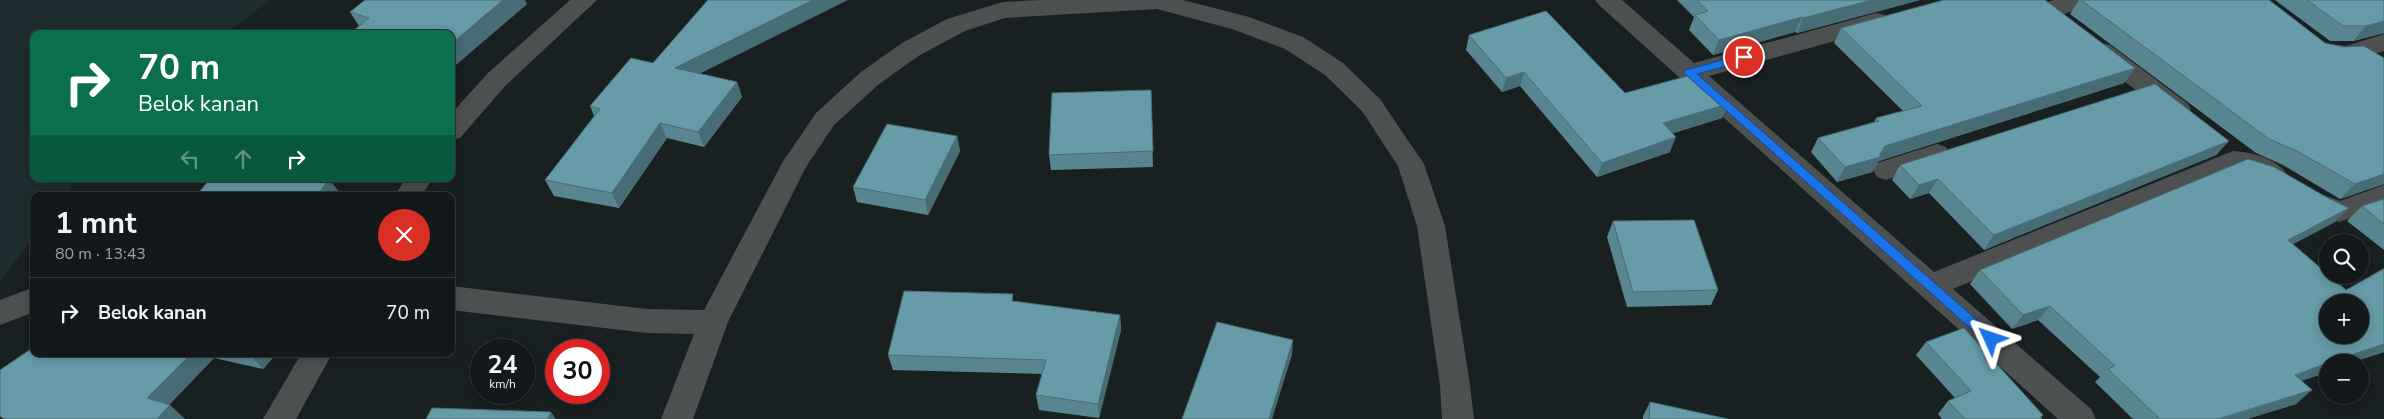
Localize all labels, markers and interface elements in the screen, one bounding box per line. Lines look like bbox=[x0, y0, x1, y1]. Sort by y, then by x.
pin bbox=[1723, 36, 1765, 78]
icon: arrive bbox=[1730, 43, 1758, 71]
text: 70 m bbox=[138, 44, 220, 91]
icon: right bbox=[55, 50, 120, 115]
text: Belok kanan bbox=[138, 89, 259, 119]
icon: left bbox=[176, 145, 204, 173]
icon: ahead bbox=[229, 145, 257, 173]
icon: right bbox=[282, 145, 310, 173]
text: 1 mnt bbox=[55, 203, 136, 244]
button: close bbox=[378, 209, 430, 261]
map controls bbox=[2319, 234, 2369, 404]
button: search bbox=[2319, 234, 2369, 284]
text: 80 m · 13:43 bbox=[55, 243, 146, 265]
button: + bbox=[2319, 294, 2369, 344]
icon: right bbox=[55, 299, 83, 327]
text: Belok kanan bbox=[98, 300, 207, 326]
text: 70 m bbox=[386, 300, 430, 326]
position arrow bbox=[1964, 312, 2016, 364]
speed limit sign: 30 bbox=[545, 339, 610, 404]
text: 24 bbox=[487, 348, 518, 382]
button: − bbox=[2319, 354, 2369, 404]
text: km/h bbox=[489, 376, 516, 392]

